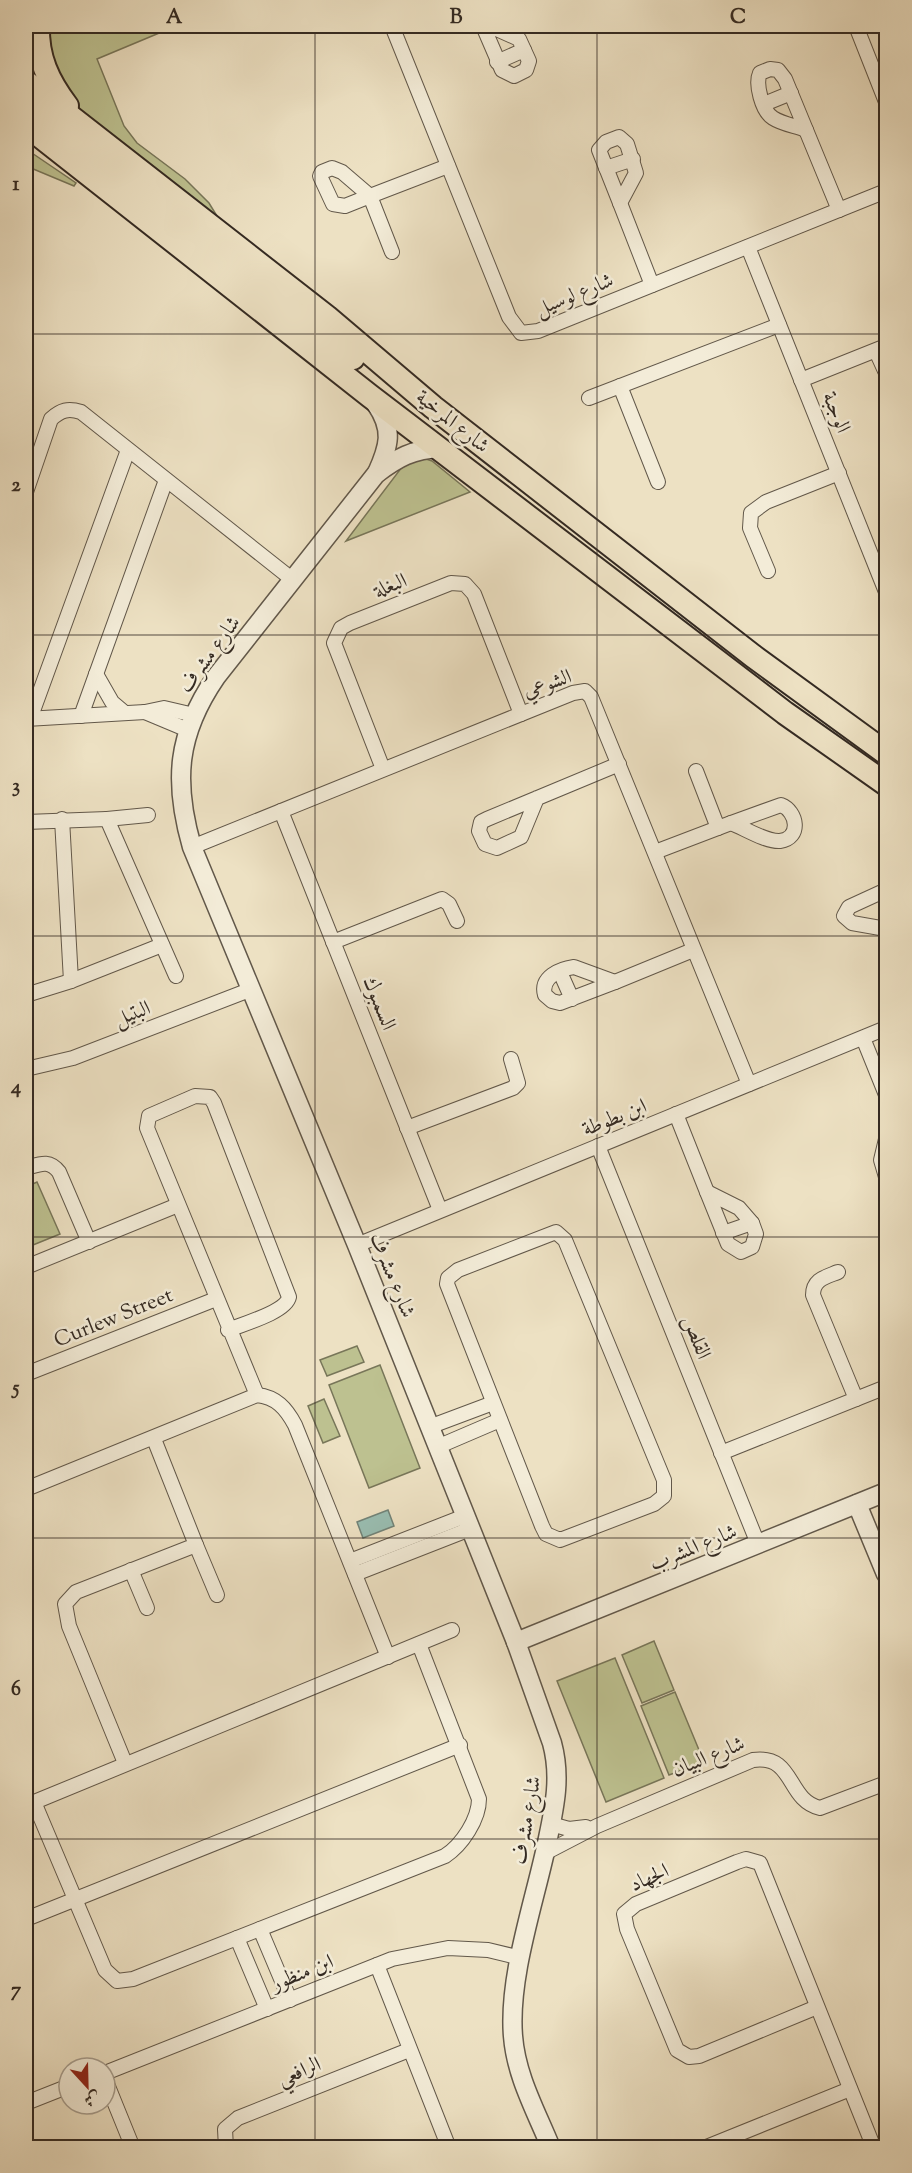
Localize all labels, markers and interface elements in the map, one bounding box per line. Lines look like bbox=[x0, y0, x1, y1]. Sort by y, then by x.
text: A bbox=[166, 4, 183, 33]
text: B bbox=[450, 4, 463, 33]
text: C bbox=[730, 4, 746, 33]
text: 1 bbox=[13, 171, 20, 200]
street label: شارع لوسيل bbox=[531, 267, 619, 326]
street label: شارع المرخية bbox=[408, 384, 495, 462]
street label: الوجبة bbox=[813, 388, 857, 438]
text: 2 bbox=[11, 472, 21, 501]
street label: البغلة bbox=[369, 567, 412, 607]
street label: شارع مشرف bbox=[172, 610, 250, 701]
street label: الشوعي bbox=[519, 663, 576, 707]
text: 3 bbox=[12, 773, 20, 802]
street label: السمبوك bbox=[354, 972, 403, 1035]
street label: البتيل bbox=[110, 994, 155, 1036]
text: 4 bbox=[10, 1074, 21, 1103]
street label: ابن بطوطة bbox=[578, 1092, 652, 1145]
street label: شارع مشرف bbox=[360, 1229, 422, 1323]
street label: Curlew Street bbox=[50, 1281, 178, 1356]
street label: القلص bbox=[673, 1311, 718, 1364]
text: 5 bbox=[11, 1375, 20, 1404]
street label: شارع المشرب bbox=[645, 1518, 742, 1581]
text: 6 bbox=[11, 1676, 21, 1705]
street label: شارع البيان bbox=[668, 1730, 750, 1787]
street label: شارع مشرف bbox=[505, 1774, 551, 1867]
street label: الجهاد bbox=[625, 1857, 674, 1901]
street label: ابن منظور bbox=[265, 1948, 339, 2001]
text: 7 bbox=[11, 1977, 22, 2006]
street label: الرافعي bbox=[274, 2051, 327, 2097]
north arrow bbox=[57, 2056, 117, 2116]
text: ش bbox=[80, 2084, 103, 2111]

